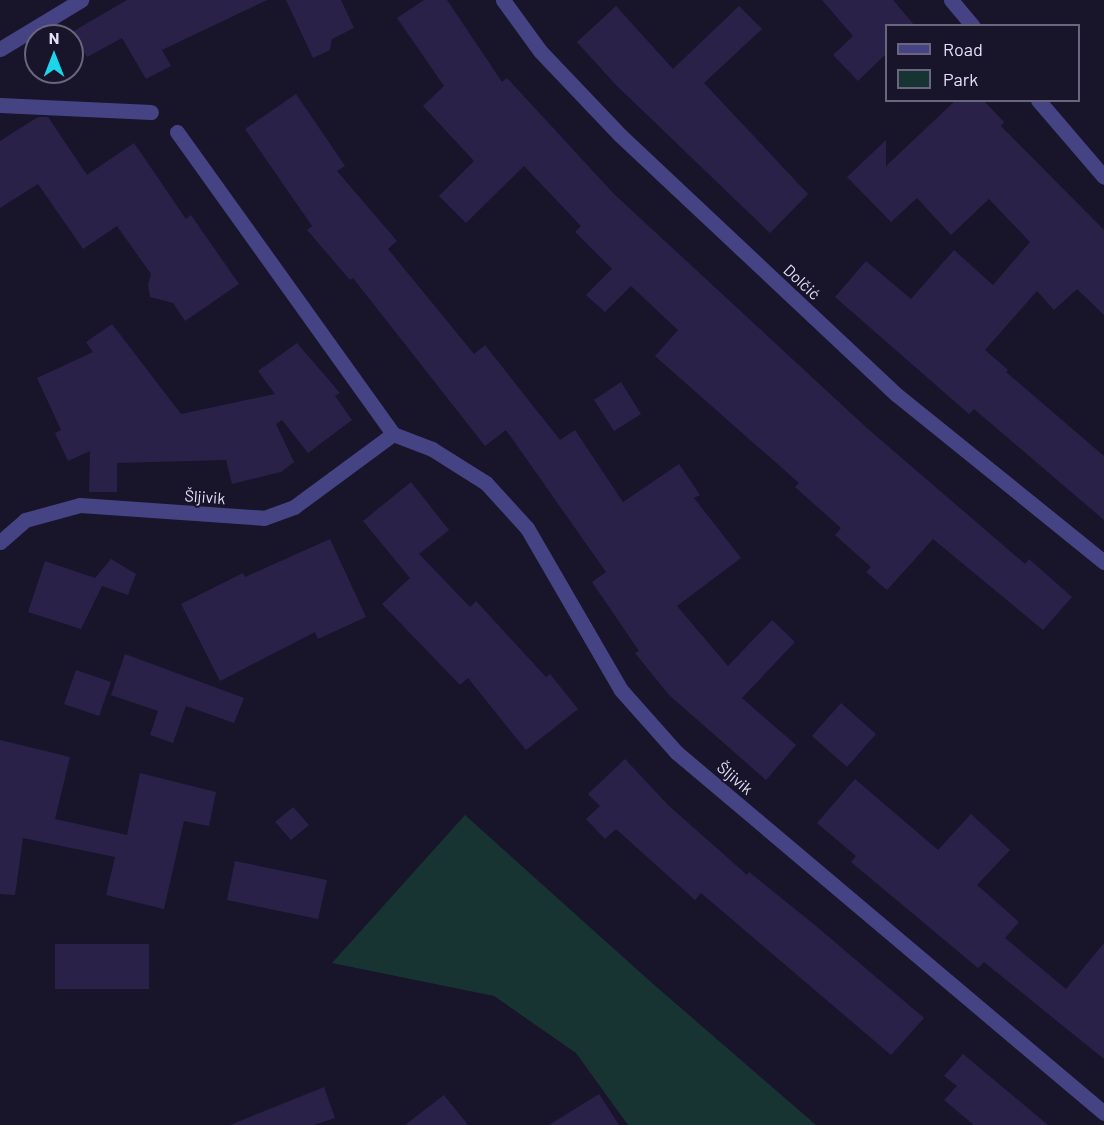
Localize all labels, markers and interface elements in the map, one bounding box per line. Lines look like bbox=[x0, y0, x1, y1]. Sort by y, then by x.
north arrow bbox=[24, 24, 84, 84]
legend bbox=[885, 24, 1080, 102]
text: N bbox=[49, 28, 59, 47]
text: Road bbox=[943, 38, 983, 60]
text: Park bbox=[943, 68, 978, 90]
street label: Dolčić bbox=[780, 260, 824, 304]
street label: Šljivik bbox=[184, 486, 226, 508]
street label: Šljivik bbox=[713, 758, 757, 798]

